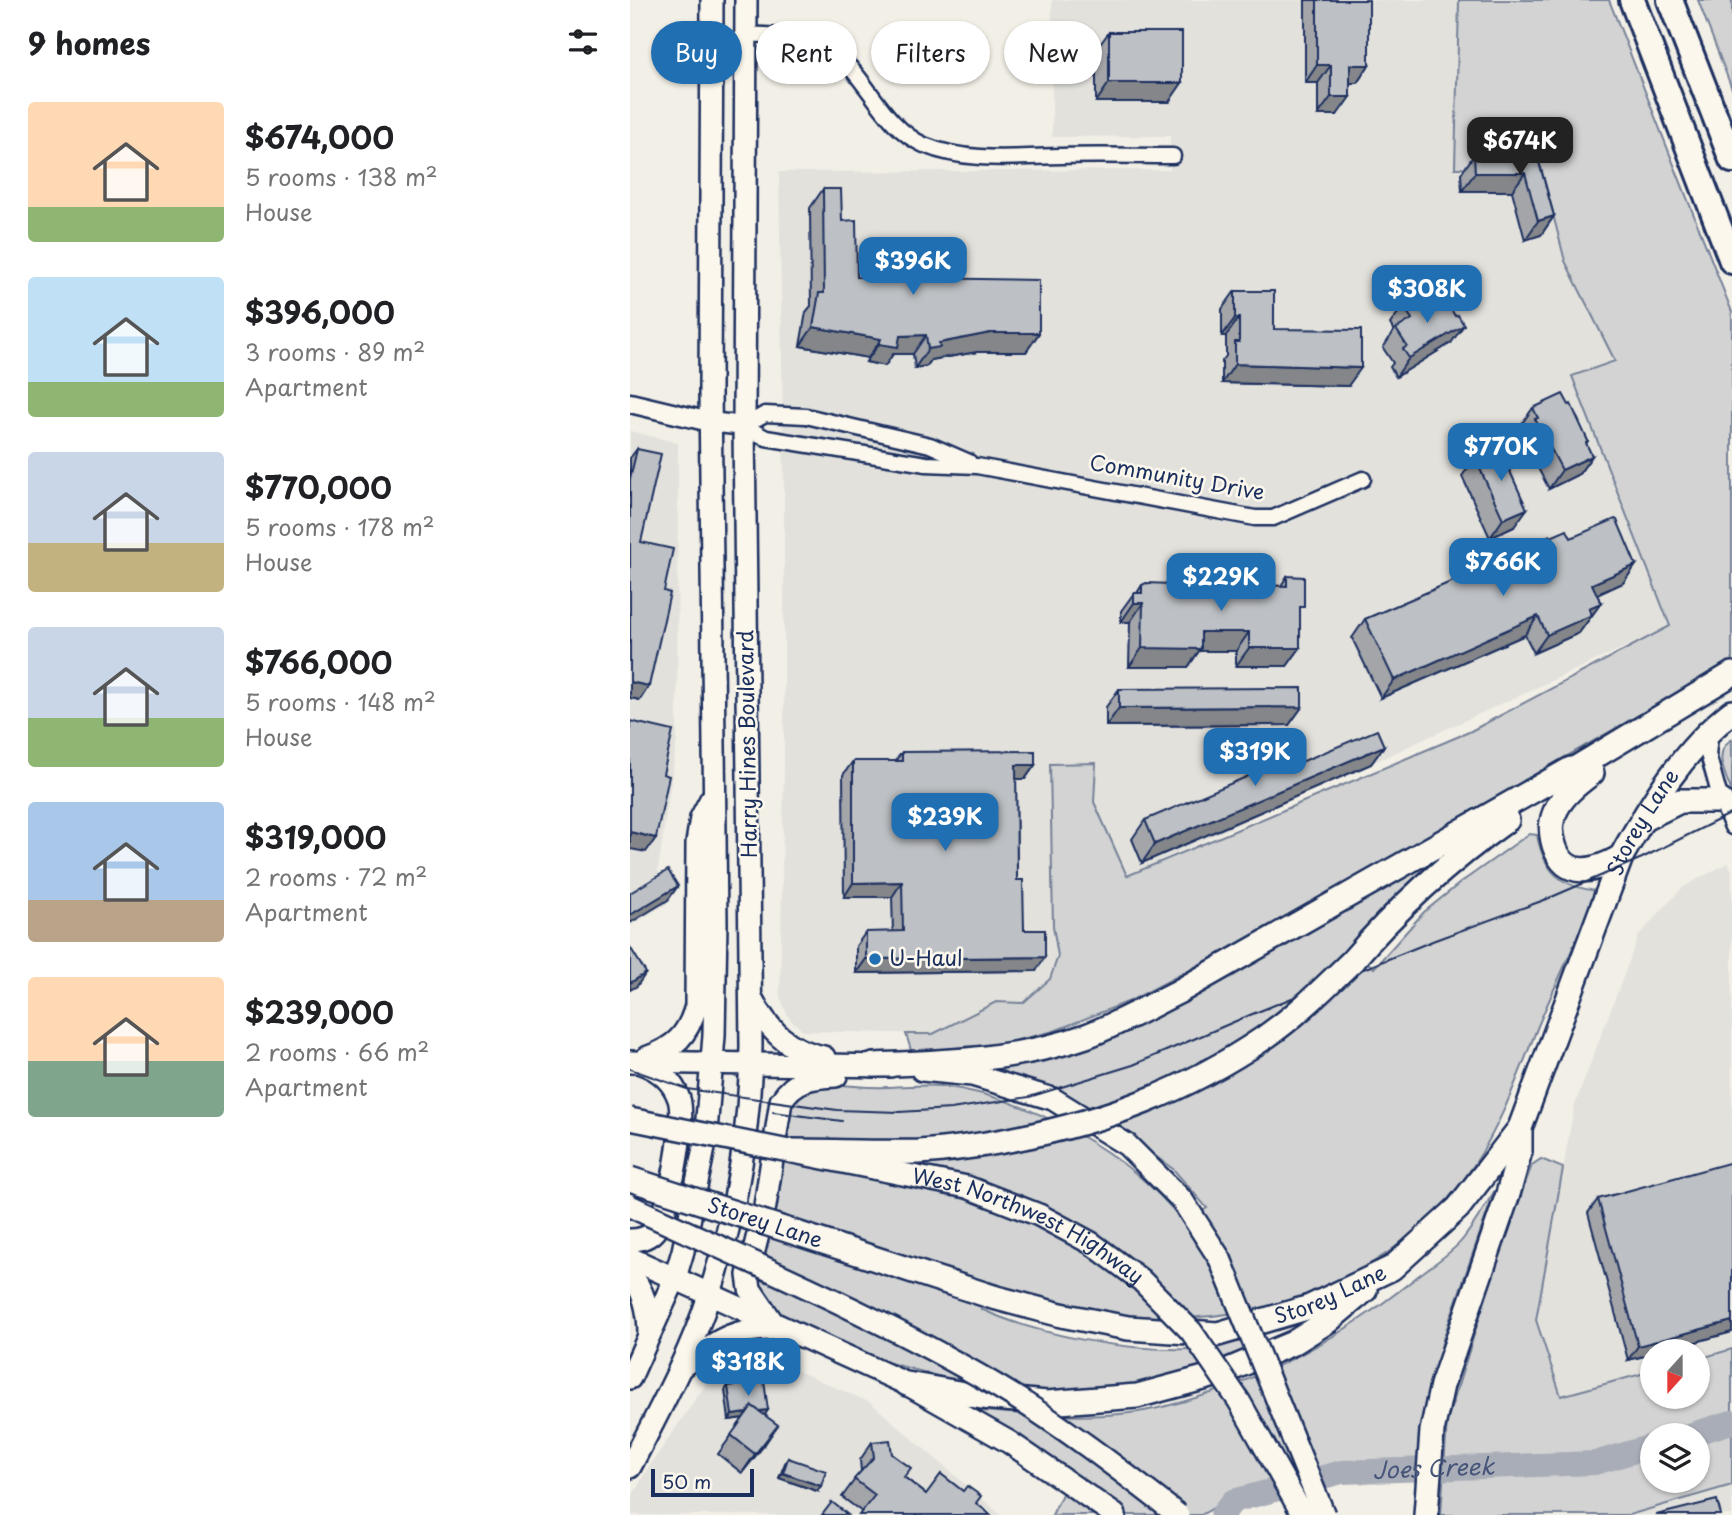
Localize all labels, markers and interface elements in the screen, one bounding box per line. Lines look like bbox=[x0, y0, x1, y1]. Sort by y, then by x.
text: 9 homes bbox=[28, 20, 150, 65]
chip: Buy bbox=[651, 21, 742, 84]
chip: Rent bbox=[756, 21, 857, 84]
chip: Filters bbox=[871, 21, 990, 84]
chip: New bbox=[1004, 21, 1102, 84]
icon: filters bbox=[564, 23, 602, 61]
text: $674,000 bbox=[245, 114, 394, 159]
pin: $674K bbox=[1471, 118, 1569, 177]
text: $674K bbox=[1483, 122, 1557, 157]
icon: home bbox=[84, 130, 168, 214]
text: 5 rooms · 138 m² bbox=[245, 159, 438, 194]
text: House bbox=[245, 194, 312, 229]
pin: $396K bbox=[864, 238, 962, 297]
text: $396K bbox=[875, 242, 951, 277]
pin: $308K bbox=[1378, 266, 1476, 325]
text: $308K bbox=[1388, 270, 1466, 305]
text: $396,000 bbox=[245, 289, 395, 334]
icon: home bbox=[84, 305, 168, 389]
text: 3 rooms · 89 m² bbox=[245, 334, 425, 369]
text: Apartment bbox=[245, 369, 368, 404]
pin: $770K bbox=[1452, 424, 1550, 483]
text: $770K bbox=[1464, 428, 1538, 463]
street label: Community Drive bbox=[1087, 445, 1267, 507]
text: $770,000 bbox=[245, 464, 392, 509]
icon: home bbox=[84, 480, 168, 564]
text: 5 rooms · 178 m² bbox=[245, 509, 435, 544]
pin: $766K bbox=[1454, 538, 1552, 598]
text: $766K bbox=[1465, 543, 1541, 578]
text: House bbox=[245, 544, 312, 579]
pin: $229K bbox=[1172, 554, 1270, 613]
text: $229K bbox=[1183, 558, 1259, 593]
street label: Harry Hines Boulevard bbox=[728, 630, 764, 858]
text: $766,000 bbox=[245, 639, 392, 684]
icon: home bbox=[84, 655, 168, 739]
text: 5 rooms · 148 m² bbox=[245, 684, 436, 719]
text: House bbox=[245, 719, 312, 754]
pin: $319K bbox=[1206, 728, 1304, 788]
text: $319K bbox=[1220, 733, 1290, 768]
street label: Storey Lane bbox=[1598, 761, 1686, 880]
pin: $239K bbox=[896, 794, 994, 853]
text: $239K bbox=[907, 798, 983, 833]
text: $319,000 bbox=[245, 814, 386, 859]
icon: home bbox=[84, 830, 168, 914]
text: 2 rooms · 72 m² bbox=[245, 859, 427, 894]
text: Apartment bbox=[245, 894, 368, 929]
place label: U-Haul bbox=[889, 941, 963, 973]
marker: U-Haul bbox=[867, 951, 883, 967]
text: $239,000 bbox=[245, 989, 394, 1034]
icon: home bbox=[84, 1005, 168, 1089]
text: 2 rooms · 66 m² bbox=[245, 1034, 429, 1069]
text: Apartment bbox=[245, 1069, 368, 1104]
street label: West Northwest Highway bbox=[910, 1158, 1151, 1291]
street label: Storey Lane bbox=[704, 1187, 828, 1255]
street label: Storey Lane bbox=[1270, 1255, 1391, 1331]
pin: $318K bbox=[699, 1338, 797, 1398]
north arrow bbox=[1640, 1339, 1710, 1409]
map controls bbox=[1640, 1339, 1710, 1493]
text: $318K bbox=[711, 1343, 785, 1378]
button: layers bbox=[1640, 1423, 1710, 1493]
water label: Joes Creek bbox=[1372, 1448, 1496, 1487]
scale bar bbox=[651, 1466, 754, 1498]
text: 50 m bbox=[662, 1467, 711, 1495]

